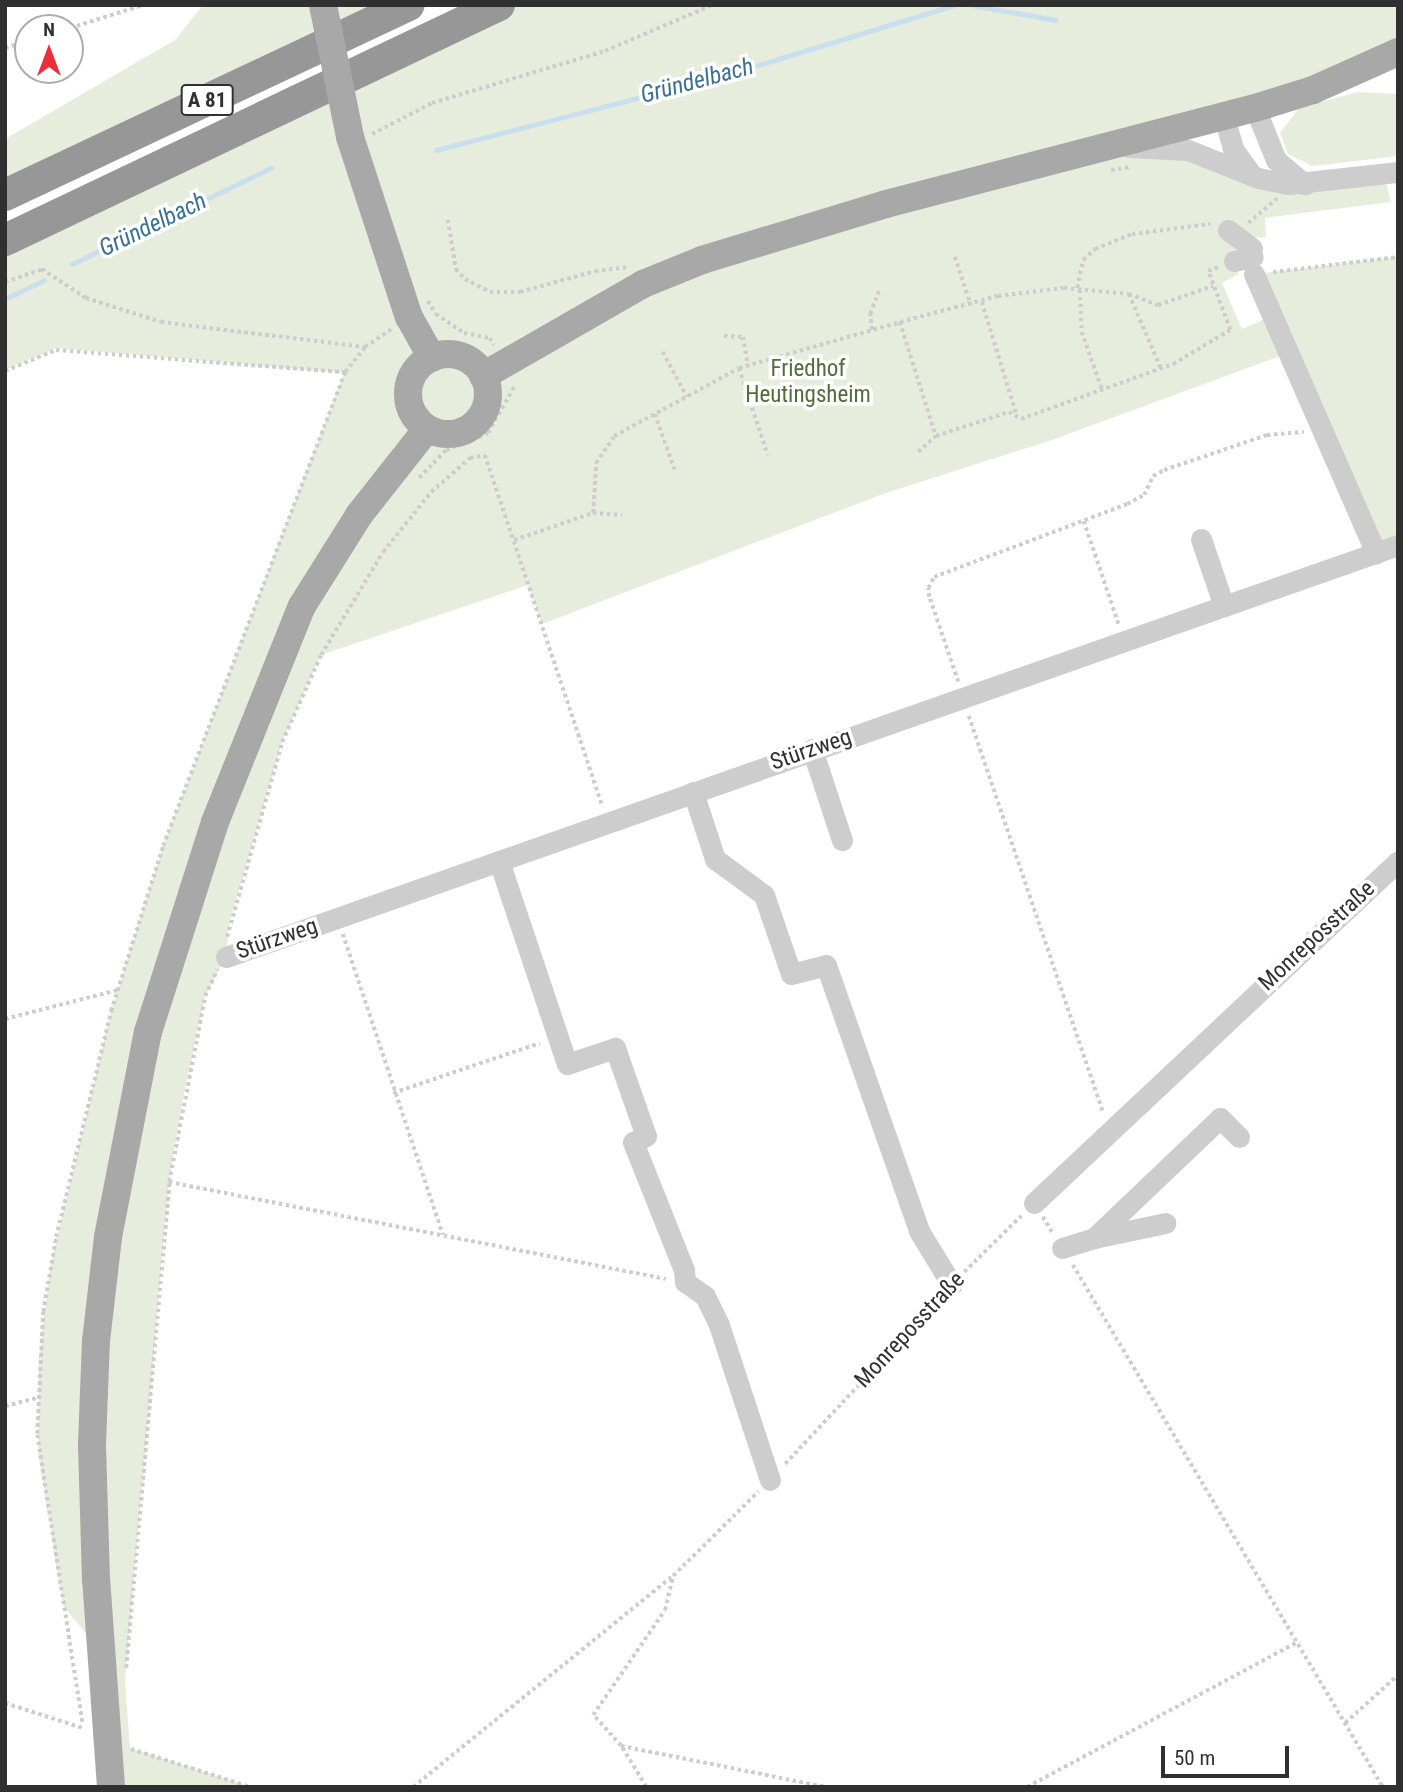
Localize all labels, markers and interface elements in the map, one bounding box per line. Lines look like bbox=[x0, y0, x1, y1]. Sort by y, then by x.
north arrow bbox=[14, 14, 84, 84]
text: N bbox=[43, 18, 55, 41]
water label: Gründelbach bbox=[637, 52, 757, 110]
road number: A 81 bbox=[179, 82, 235, 118]
water label: Gründelbach bbox=[95, 187, 211, 263]
park label: Friedhof Heutingsheim bbox=[745, 355, 871, 409]
street label: Stürzweg bbox=[767, 723, 855, 777]
street label: Monreposstraße bbox=[1253, 875, 1381, 997]
street label: Stürzweg bbox=[233, 912, 321, 966]
street label: Monreposstraße bbox=[849, 1266, 971, 1394]
scale bar bbox=[1165, 1732, 1293, 1776]
text: 50 m bbox=[1174, 1746, 1215, 1770]

